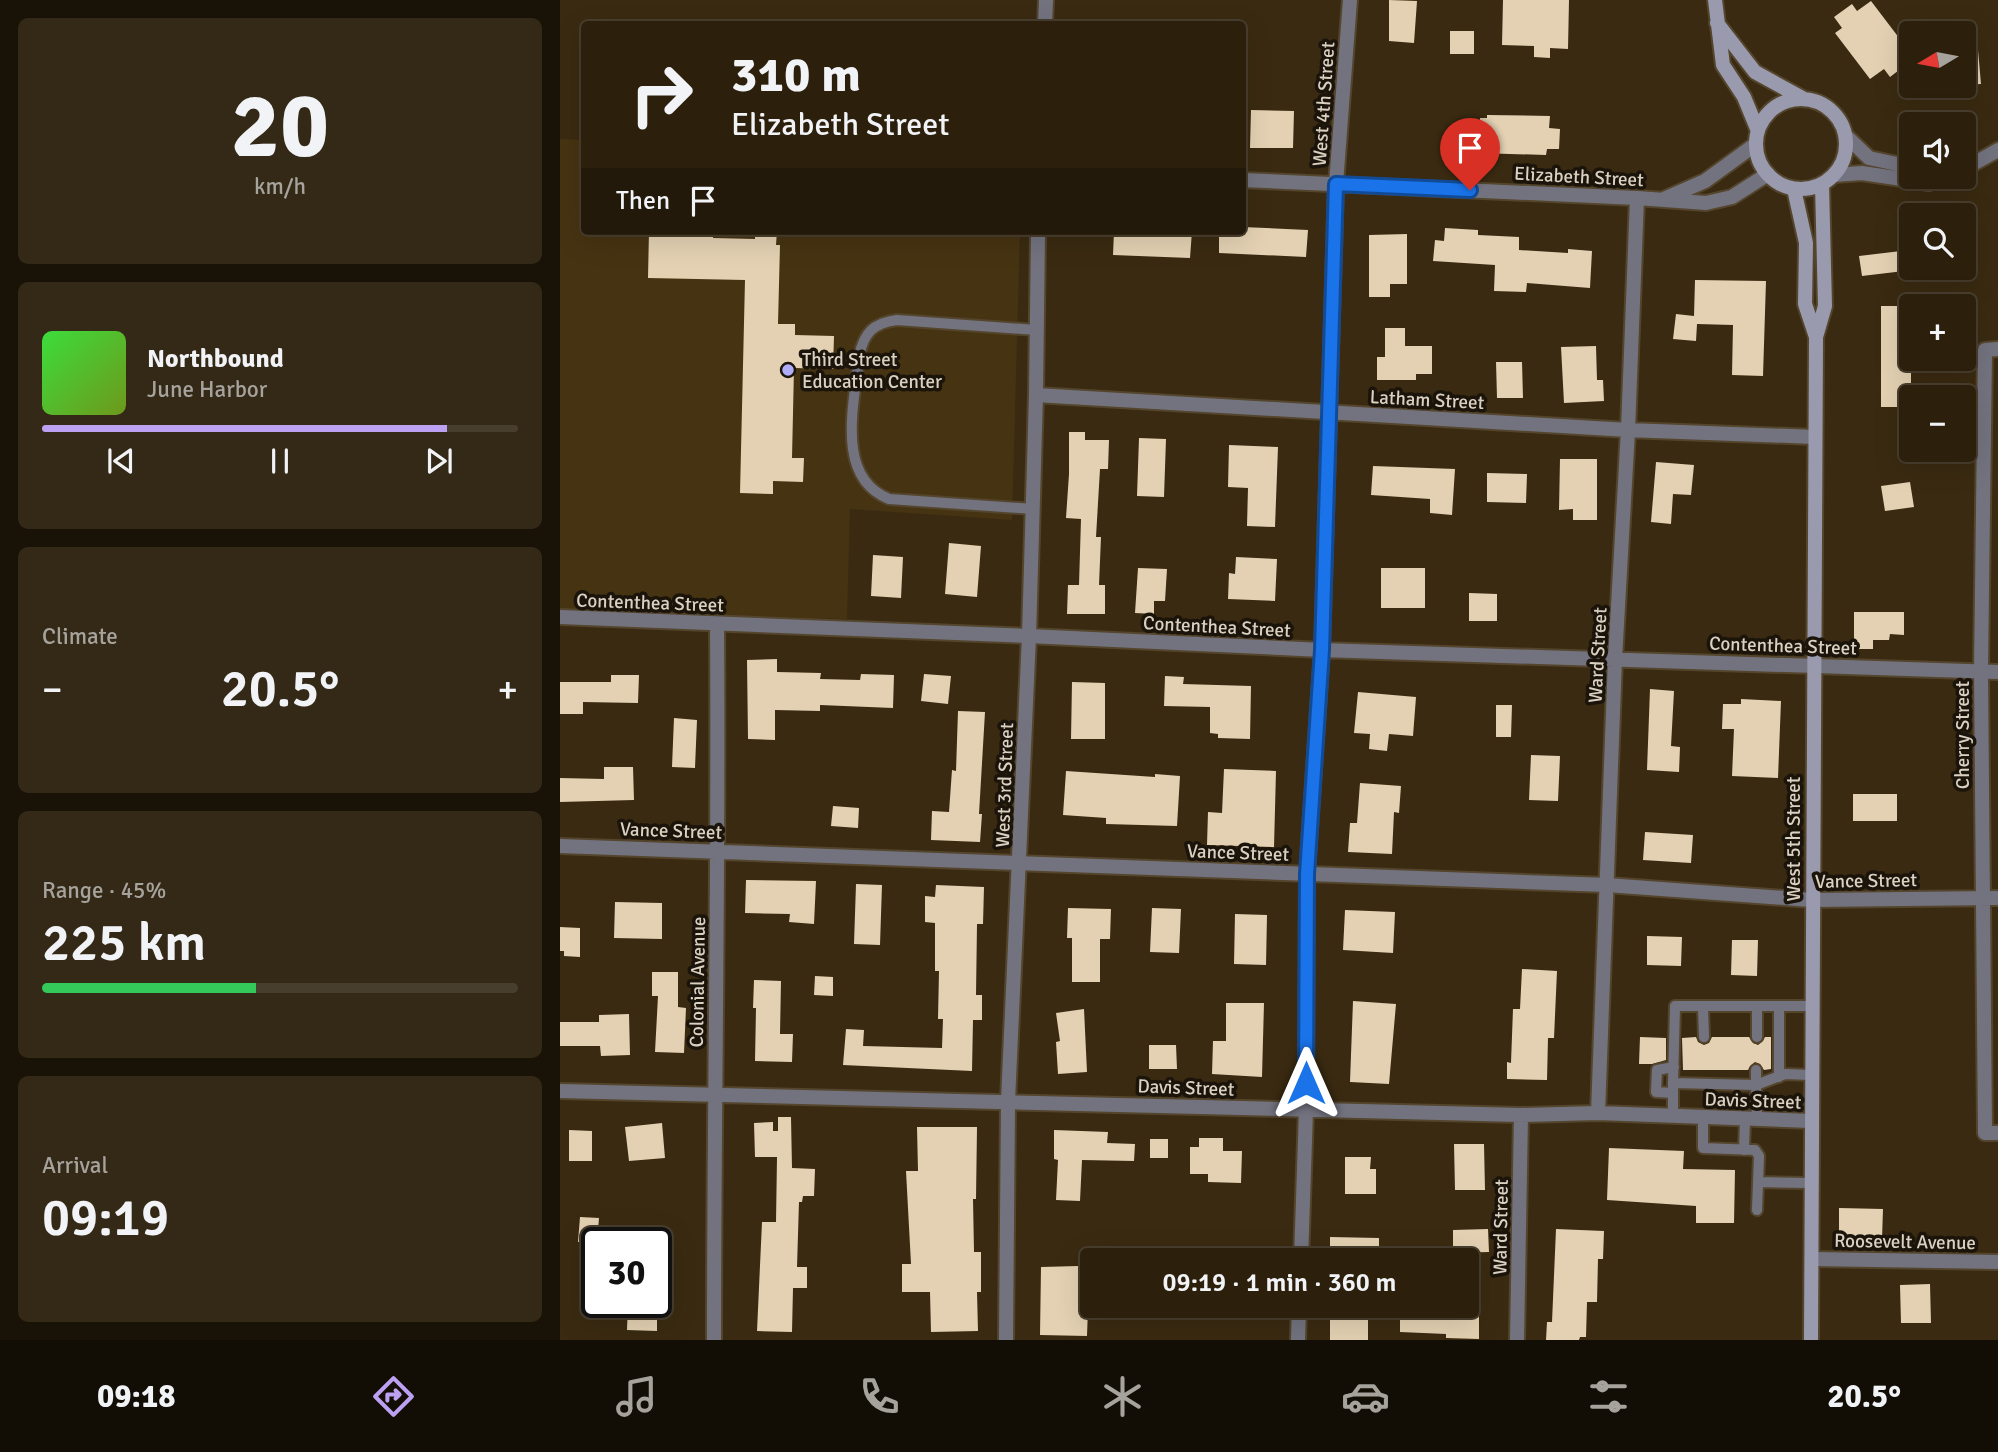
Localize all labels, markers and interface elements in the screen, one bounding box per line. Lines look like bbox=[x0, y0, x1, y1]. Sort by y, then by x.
north arrow bbox=[1899, 21, 1976, 98]
map controls bbox=[1899, 21, 1976, 462]
street label: West 4th Street bbox=[1308, 41, 1340, 167]
text: 310 m bbox=[731, 45, 861, 105]
icon: right bbox=[616, 49, 707, 140]
text: 20 bbox=[231, 70, 329, 183]
text: Elizabeth Street bbox=[731, 105, 949, 144]
button: sound bbox=[1899, 112, 1976, 189]
pin bbox=[1440, 118, 1500, 190]
icon: arrive bbox=[1451, 129, 1489, 167]
street label: Elizabeth Street bbox=[1514, 162, 1645, 192]
text: km/h bbox=[254, 172, 306, 201]
icon: arrive bbox=[684, 182, 722, 220]
text: Then bbox=[616, 185, 670, 217]
button: search bbox=[1899, 203, 1976, 280]
button: + bbox=[1899, 294, 1976, 371]
text: Northbound bbox=[147, 343, 284, 375]
place label: Third Street Education Center bbox=[802, 348, 942, 394]
marker: Third Street Education Center bbox=[780, 362, 796, 378]
text: June Harbor bbox=[147, 375, 267, 404]
street label: Latham Street bbox=[1369, 385, 1485, 415]
button: − bbox=[1899, 385, 1976, 462]
icon: previous bbox=[102, 442, 140, 480]
icon: pause bbox=[261, 442, 299, 480]
icon: next bbox=[420, 442, 458, 480]
street label: Contenthea Street bbox=[576, 588, 725, 618]
street label: Ward Street bbox=[1584, 606, 1613, 703]
street label: Contenthea Street bbox=[1143, 611, 1292, 643]
text: Climate bbox=[42, 622, 118, 651]
street label: Contenthea Street bbox=[1709, 631, 1858, 661]
text: 20.5° bbox=[221, 657, 339, 721]
text: − bbox=[42, 666, 63, 713]
text: + bbox=[497, 666, 518, 713]
street label: Cherry Street bbox=[1951, 680, 1975, 789]
street label: West 3rd Street bbox=[991, 722, 1019, 848]
street label: West 5th Street bbox=[1782, 776, 1806, 902]
street label: Vance Street bbox=[619, 817, 723, 845]
street label: Vance Street bbox=[1186, 839, 1290, 867]
street label: Vance Street bbox=[1815, 868, 1918, 894]
text: Range · 45% bbox=[42, 876, 166, 905]
text: 225 km bbox=[42, 911, 206, 975]
street label: Colonial Avenue bbox=[685, 916, 711, 1048]
position arrow bbox=[1269, 1046, 1343, 1120]
street label: Davis Street bbox=[1137, 1074, 1235, 1102]
street label: Davis Street bbox=[1704, 1087, 1802, 1115]
text: Arrival bbox=[42, 1151, 108, 1180]
street label: Ward Street bbox=[1488, 1179, 1514, 1275]
text: 09:19 bbox=[42, 1186, 169, 1250]
speed limit sign: 30 bbox=[581, 1227, 672, 1318]
street label: Roosevelt Avenue bbox=[1834, 1229, 1976, 1255]
text: 09:19 · 1 min · 360 m bbox=[1163, 1267, 1396, 1299]
icon: directions bbox=[369, 1372, 418, 1421]
icon: music bbox=[612, 1372, 661, 1421]
icon: phone bbox=[855, 1372, 904, 1421]
icon: climate bbox=[1098, 1372, 1147, 1421]
icon: car bbox=[1341, 1372, 1390, 1421]
icon: filters bbox=[1584, 1372, 1633, 1421]
text: 09:18 bbox=[97, 1377, 176, 1416]
text: 20.5° bbox=[1827, 1377, 1901, 1416]

